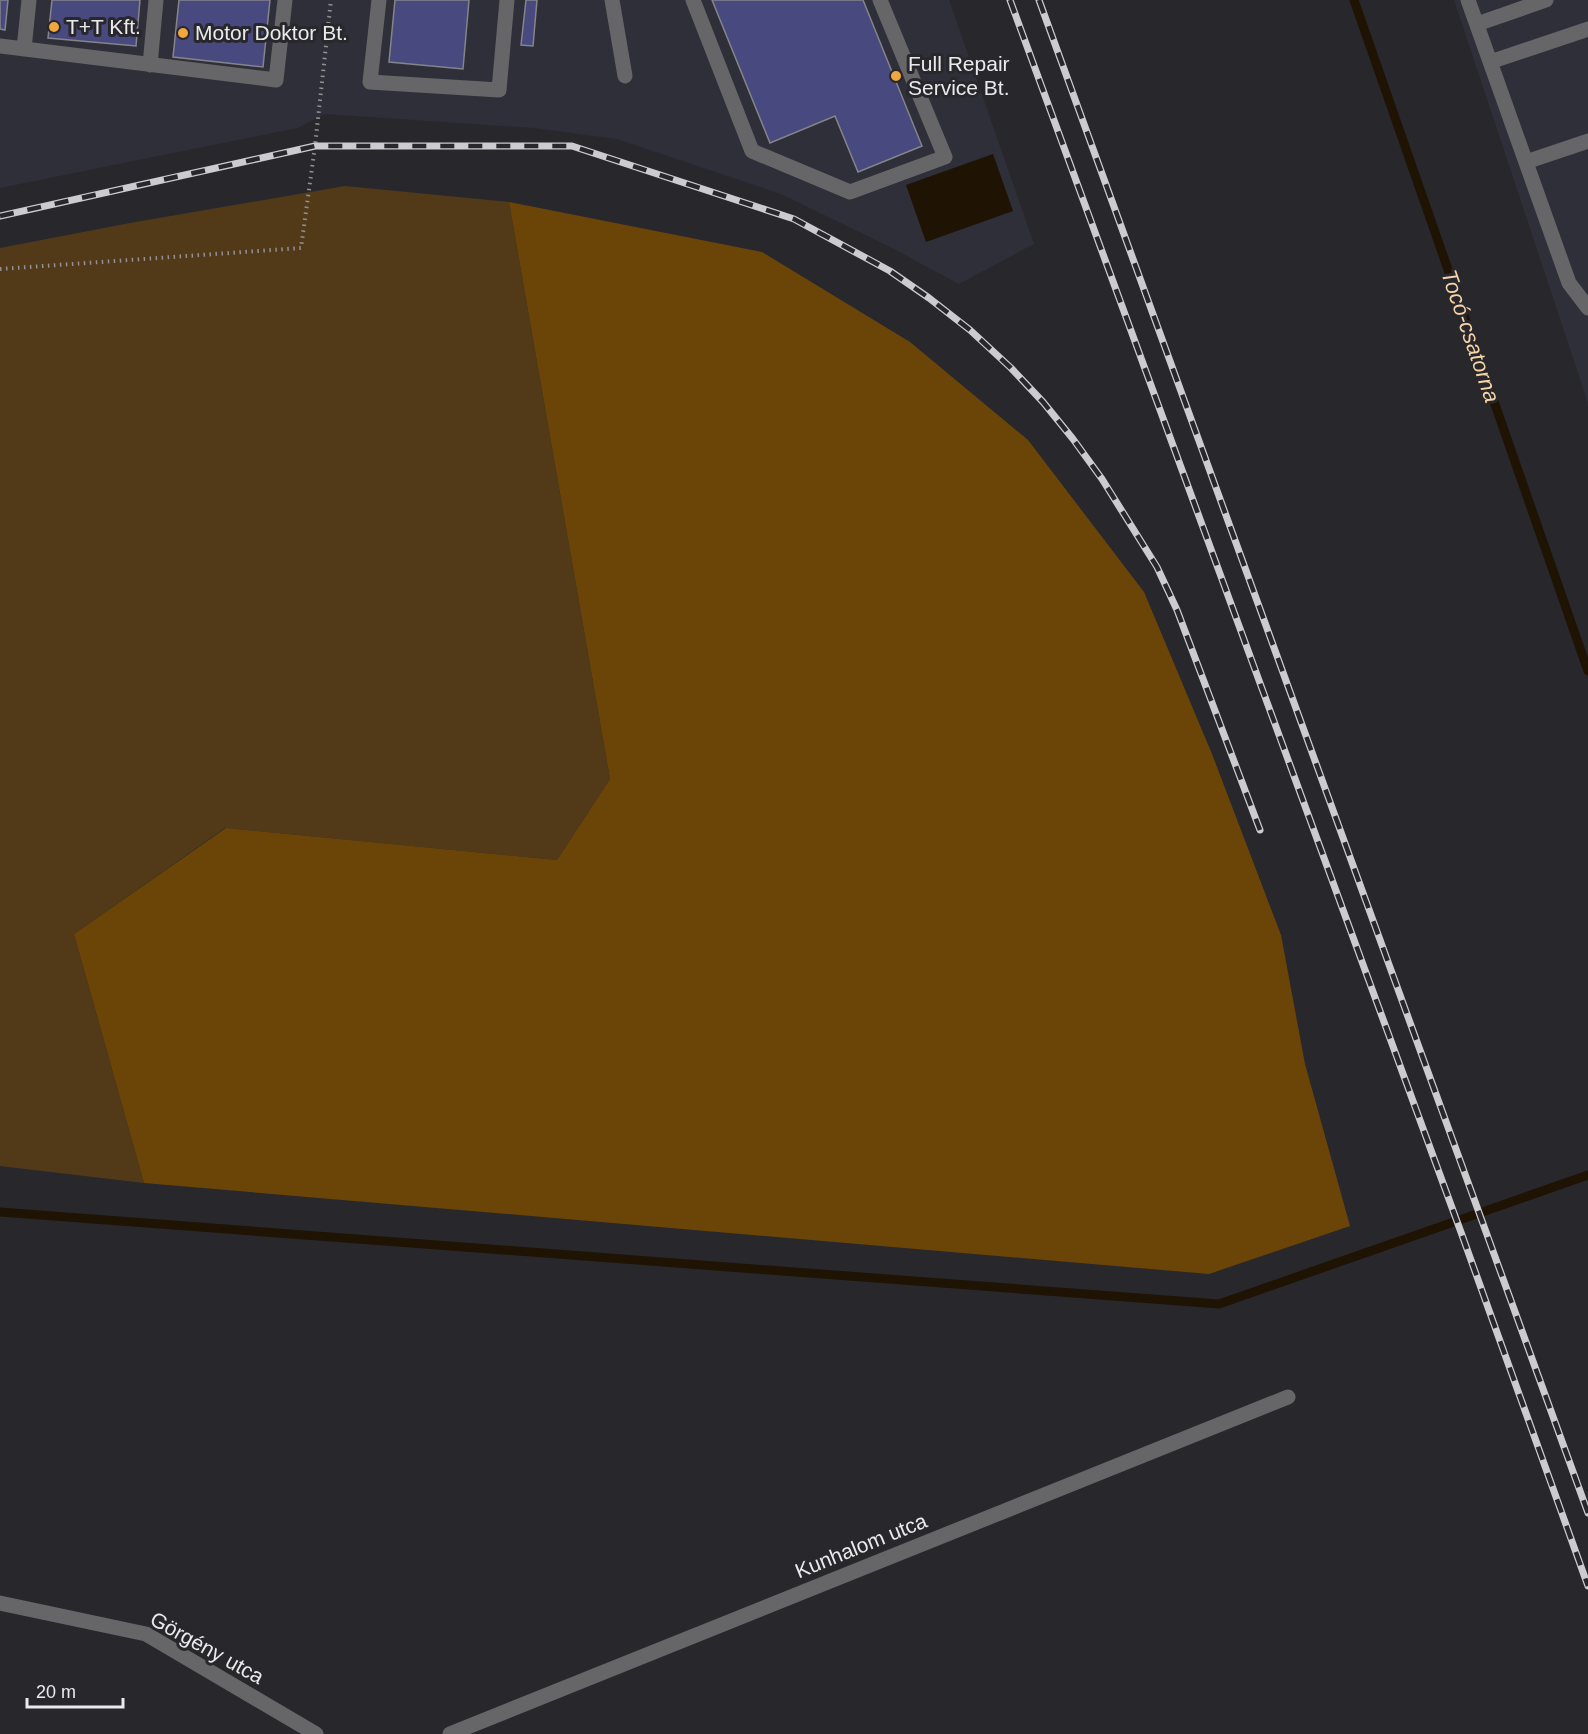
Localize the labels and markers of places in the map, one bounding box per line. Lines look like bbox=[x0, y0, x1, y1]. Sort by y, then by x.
place label: T+T Kft. bbox=[66, 15, 141, 38]
marker: T+T Kft. bbox=[47, 20, 61, 34]
place label: Motor Doktor Bt. bbox=[195, 21, 348, 44]
marker: Motor Doktor Bt. bbox=[176, 26, 190, 40]
place label: Full Repair Service Bt. bbox=[908, 52, 1010, 99]
marker: Full Repair Service Bt. bbox=[889, 69, 903, 83]

